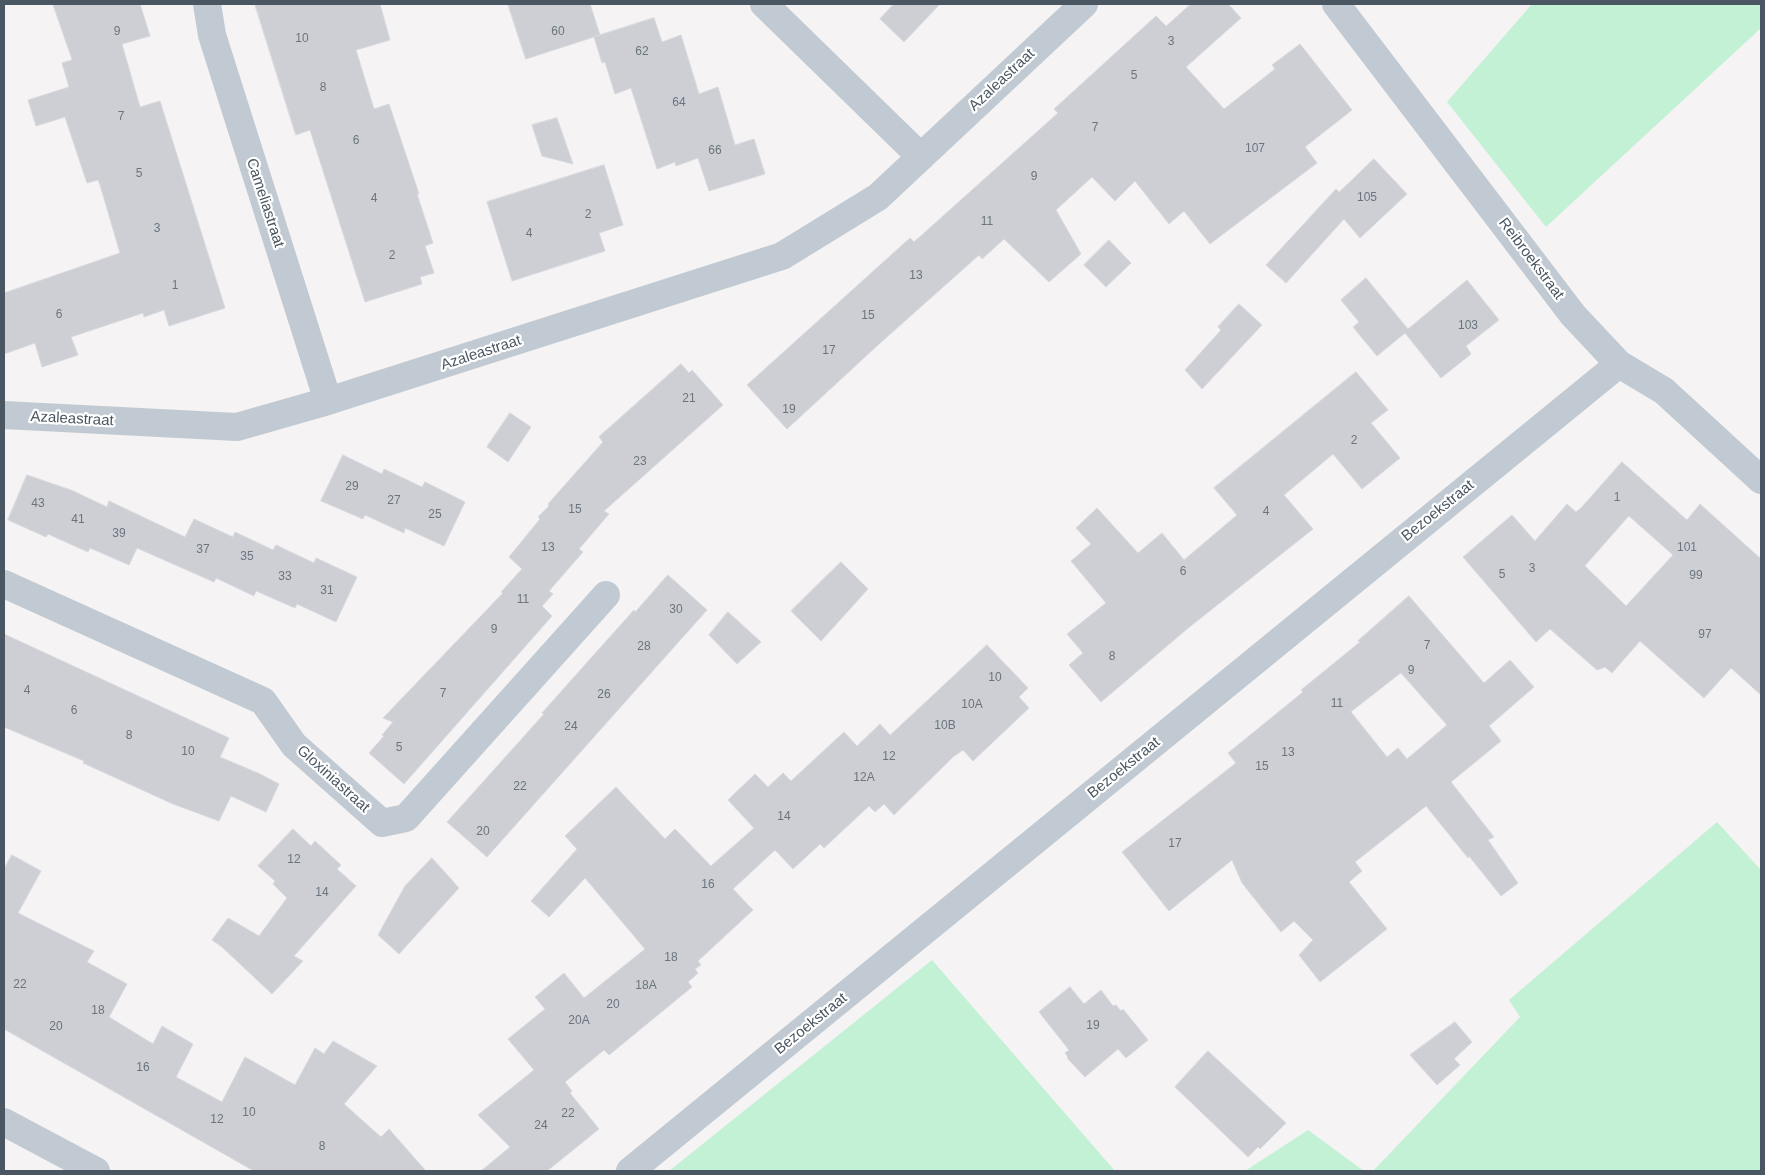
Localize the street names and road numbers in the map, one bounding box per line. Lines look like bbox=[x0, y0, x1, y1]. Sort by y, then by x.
street label: Azaleastraat bbox=[965, 45, 1039, 115]
street label: Cameliastraat bbox=[242, 156, 288, 250]
street label: Reibroekstraat bbox=[1494, 215, 1568, 303]
street label: Azaleastraat bbox=[439, 332, 523, 374]
street label: Azaleastraat bbox=[30, 408, 114, 430]
street label: Bezoekstraat bbox=[1398, 476, 1478, 546]
street label: Bezoekstraat bbox=[1084, 733, 1164, 803]
street label: Gloxiniastraat bbox=[293, 742, 373, 816]
street label: Bezoekstraat bbox=[771, 989, 851, 1059]

